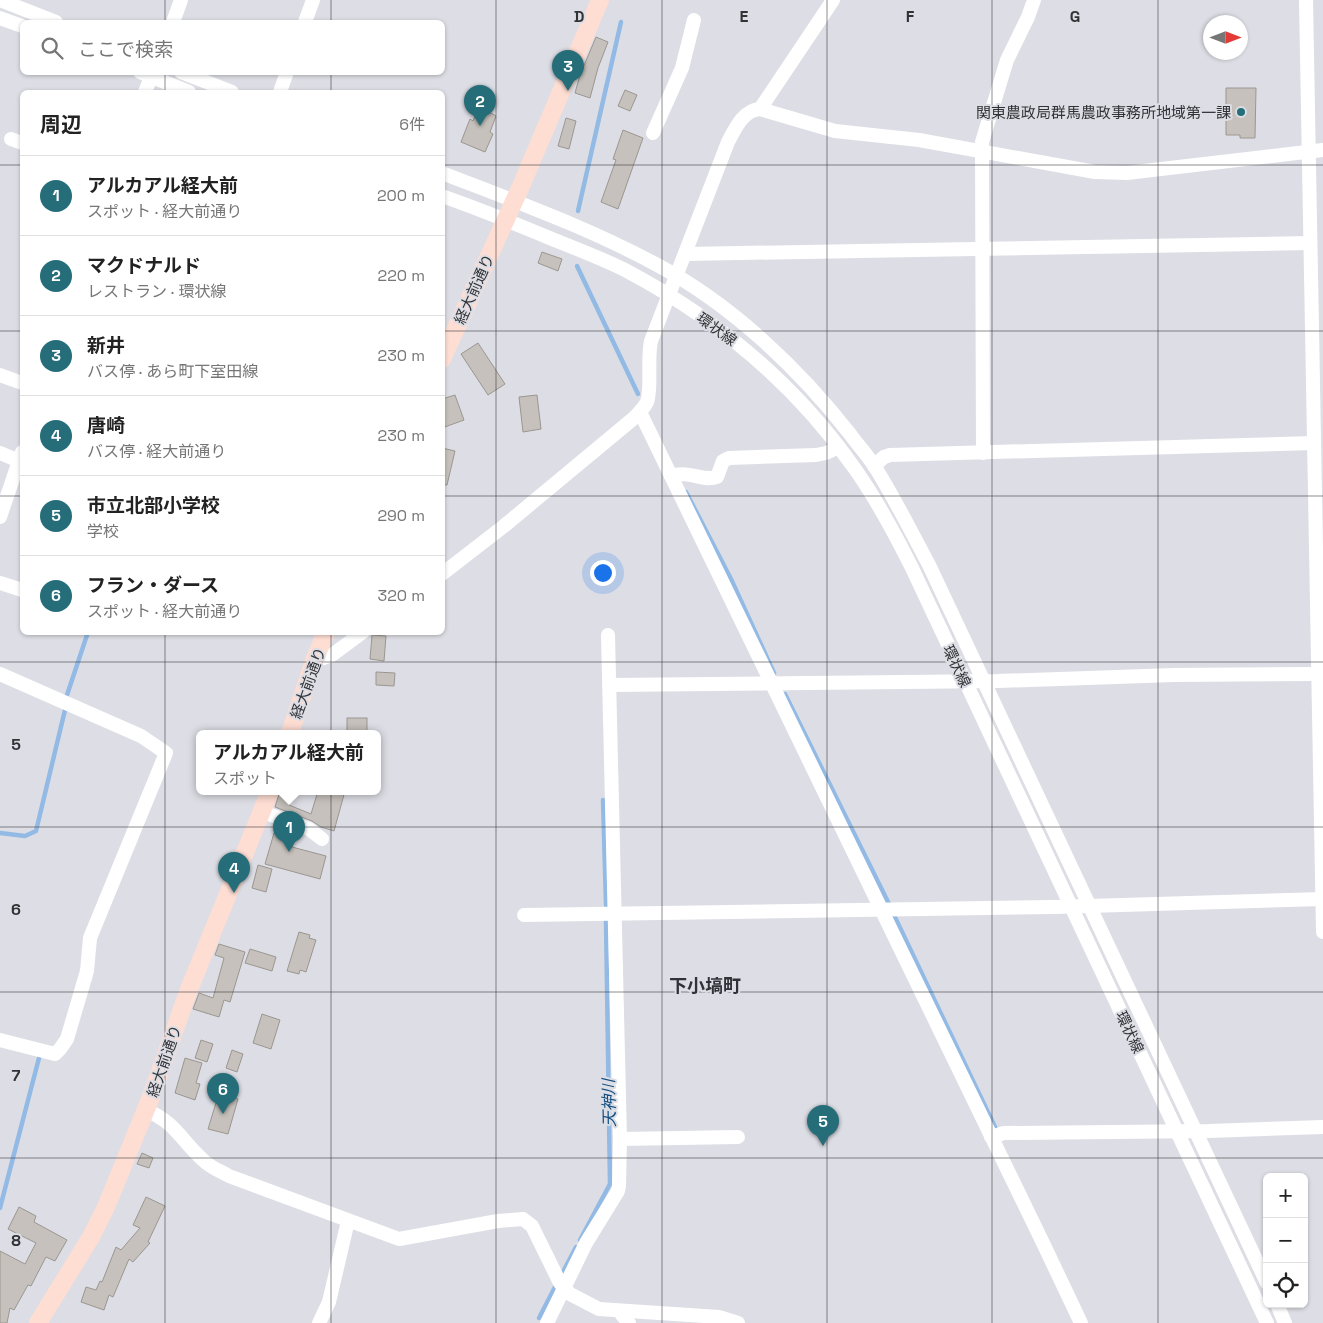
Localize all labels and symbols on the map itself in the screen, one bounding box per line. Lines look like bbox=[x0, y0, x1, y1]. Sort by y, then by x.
text: D bbox=[574, 6, 584, 27]
text: E bbox=[740, 6, 749, 27]
text: F bbox=[906, 6, 915, 27]
text: G bbox=[1070, 6, 1080, 27]
north arrow bbox=[1203, 15, 1248, 60]
pin: 3 bbox=[552, 50, 584, 91]
pin: 2 bbox=[464, 85, 496, 126]
place label: 関東農政局群馬農政事務所地域第一課 bbox=[976, 103, 1231, 122]
marker: 関東農政局群馬農政事務所地域第一課 bbox=[1235, 106, 1247, 118]
street label: 経大前通り bbox=[450, 251, 498, 327]
street label: 環状線 bbox=[693, 308, 741, 350]
your location bbox=[590, 560, 616, 586]
street label: 環状線 bbox=[939, 642, 975, 690]
street label: 経大前通り bbox=[286, 645, 330, 721]
text: 5 bbox=[11, 734, 21, 755]
pin: 1 bbox=[273, 811, 305, 852]
pin: 4 bbox=[218, 852, 250, 893]
text: 6 bbox=[11, 899, 21, 920]
district label: 下小塙町 bbox=[669, 974, 741, 997]
street label: 環状線 bbox=[1112, 1008, 1148, 1056]
street label: 経大前通り bbox=[143, 1022, 185, 1100]
text: 7 bbox=[12, 1065, 21, 1086]
pin: 6 bbox=[207, 1073, 239, 1114]
water label: 天神川 bbox=[598, 1077, 620, 1127]
pin: 5 bbox=[807, 1105, 839, 1146]
text: 8 bbox=[11, 1230, 21, 1251]

